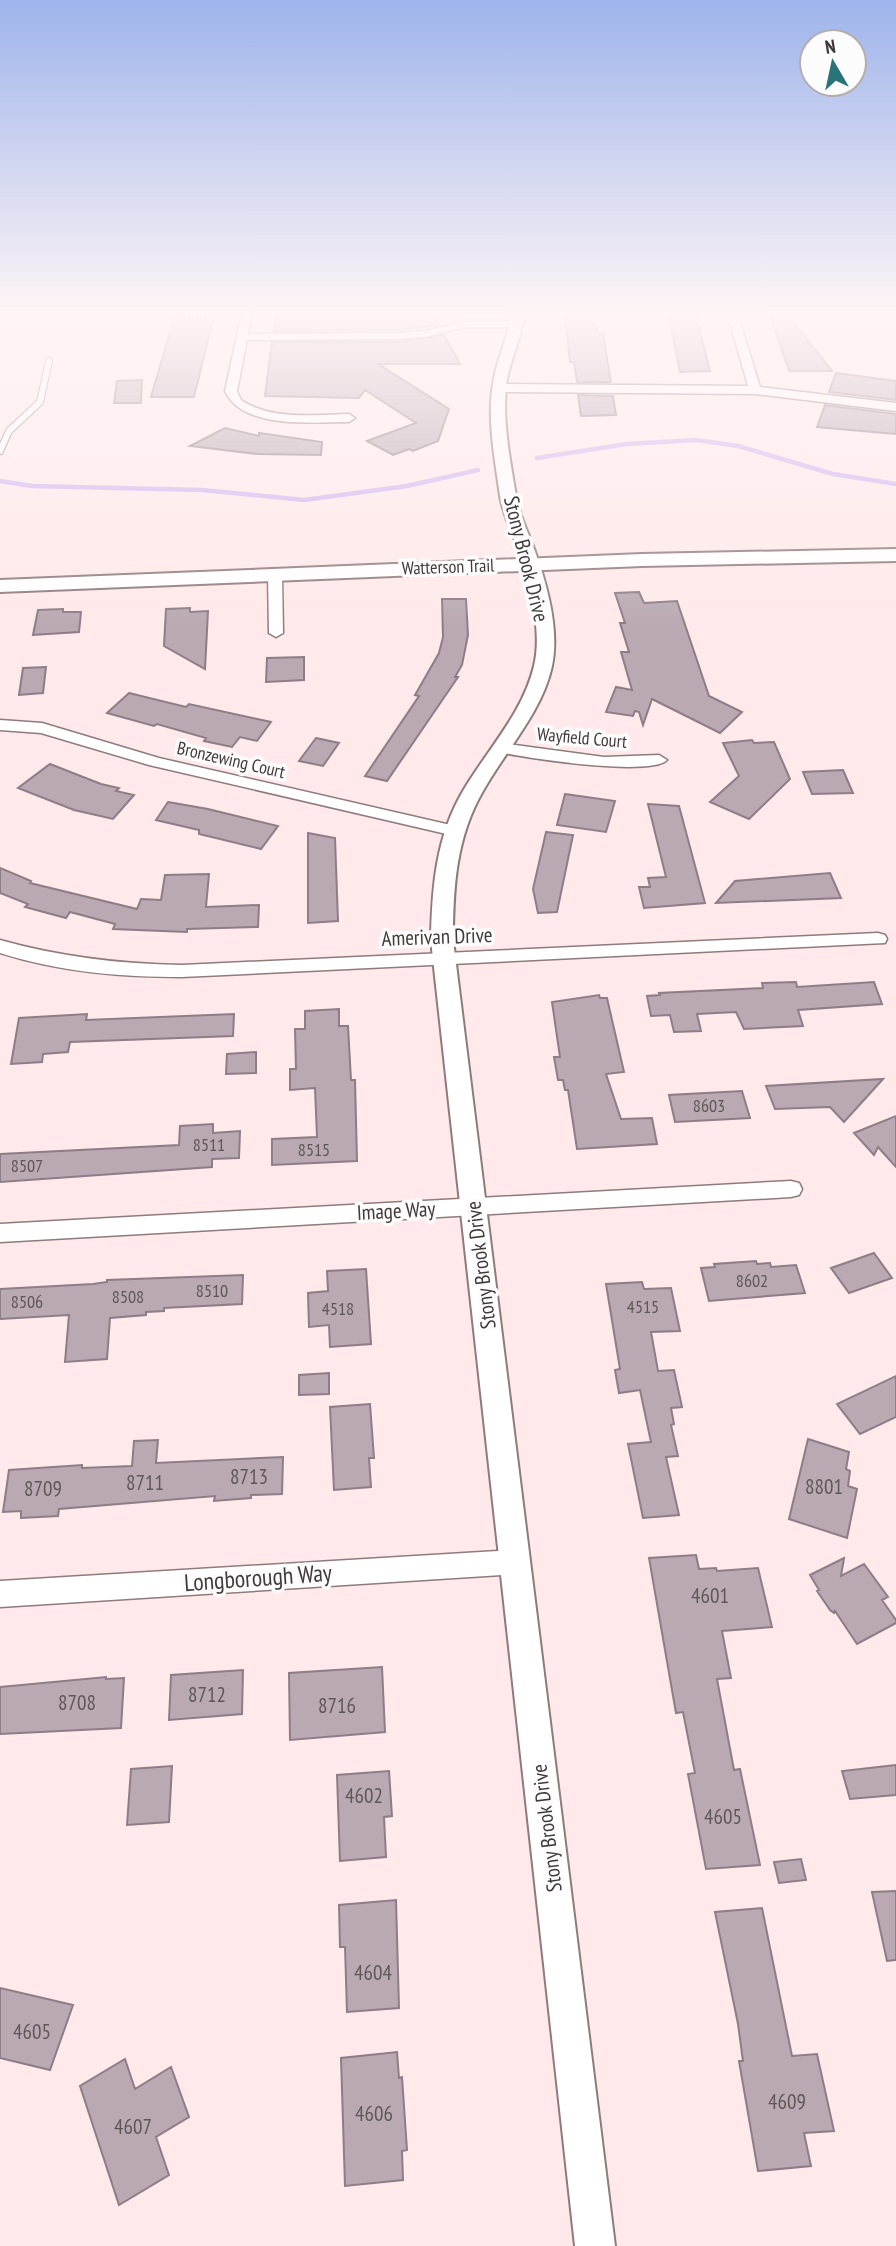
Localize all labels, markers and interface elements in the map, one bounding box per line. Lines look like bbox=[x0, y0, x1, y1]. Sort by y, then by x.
north arrow bbox=[798, 28, 868, 98]
text: N bbox=[823, 34, 837, 59]
street label: Stony Brook Drive bbox=[498, 493, 555, 625]
street label: Watterson Trail bbox=[401, 553, 495, 580]
street label: Wayfield Court bbox=[536, 722, 628, 753]
street label: Bronzewing Court bbox=[175, 736, 287, 783]
street label: Amerivan Drive bbox=[381, 921, 493, 952]
house number: 8603 bbox=[693, 1094, 725, 1117]
house number: 8511 bbox=[193, 1133, 225, 1156]
house number: 8515 bbox=[298, 1138, 330, 1161]
house number: 8507 bbox=[11, 1154, 43, 1177]
street label: Image Way bbox=[356, 1195, 436, 1226]
street label: Stony Brook Drive bbox=[459, 1200, 502, 1331]
house number: 8602 bbox=[736, 1269, 768, 1292]
house number: 8510 bbox=[196, 1279, 228, 1302]
house number: 8508 bbox=[112, 1285, 144, 1308]
house number: 8506 bbox=[11, 1290, 43, 1313]
house number: 4515 bbox=[627, 1295, 659, 1318]
house number: 4518 bbox=[322, 1297, 354, 1320]
house number: 8713 bbox=[230, 1463, 268, 1490]
house number: 8711 bbox=[126, 1469, 164, 1496]
house number: 8801 bbox=[805, 1473, 843, 1500]
house number: 8709 bbox=[24, 1475, 62, 1502]
street label: Longborough Way bbox=[183, 1557, 333, 1598]
house number: 4601 bbox=[691, 1582, 729, 1609]
house number: 8712 bbox=[188, 1681, 226, 1708]
house number: 8708 bbox=[58, 1689, 96, 1716]
house number: 8716 bbox=[318, 1692, 356, 1719]
street label: Stony Brook Drive bbox=[525, 1763, 568, 1894]
house number: 4602 bbox=[345, 1782, 383, 1809]
house number: 4605 bbox=[704, 1803, 742, 1830]
house number: 4604 bbox=[354, 1959, 392, 1986]
house number: 4605 bbox=[13, 2018, 51, 2045]
house number: 4609 bbox=[768, 2088, 806, 2115]
house number: 4606 bbox=[355, 2100, 393, 2127]
house number: 4607 bbox=[114, 2113, 152, 2140]

